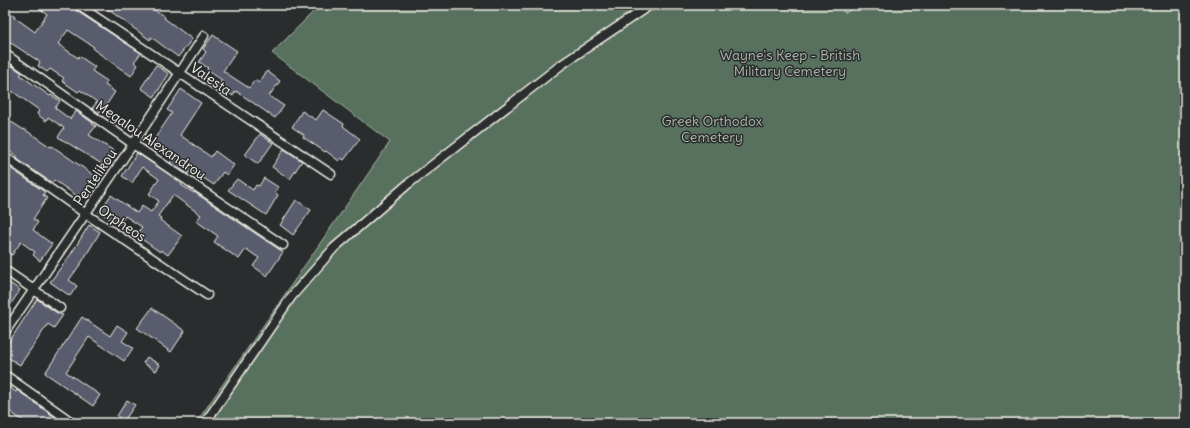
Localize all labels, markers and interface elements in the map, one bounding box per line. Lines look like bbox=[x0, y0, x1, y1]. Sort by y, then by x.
park label: Wayne's Keep - British Military Cemetery bbox=[720, 46, 860, 80]
street label: Valesta bbox=[187, 59, 235, 99]
street label: Megalou Alexandrou bbox=[92, 96, 210, 184]
park label: Greek Orthodox Cemetery bbox=[662, 112, 763, 146]
street label: Pentelikou bbox=[69, 145, 121, 209]
street label: Orpheos bbox=[94, 200, 150, 246]

